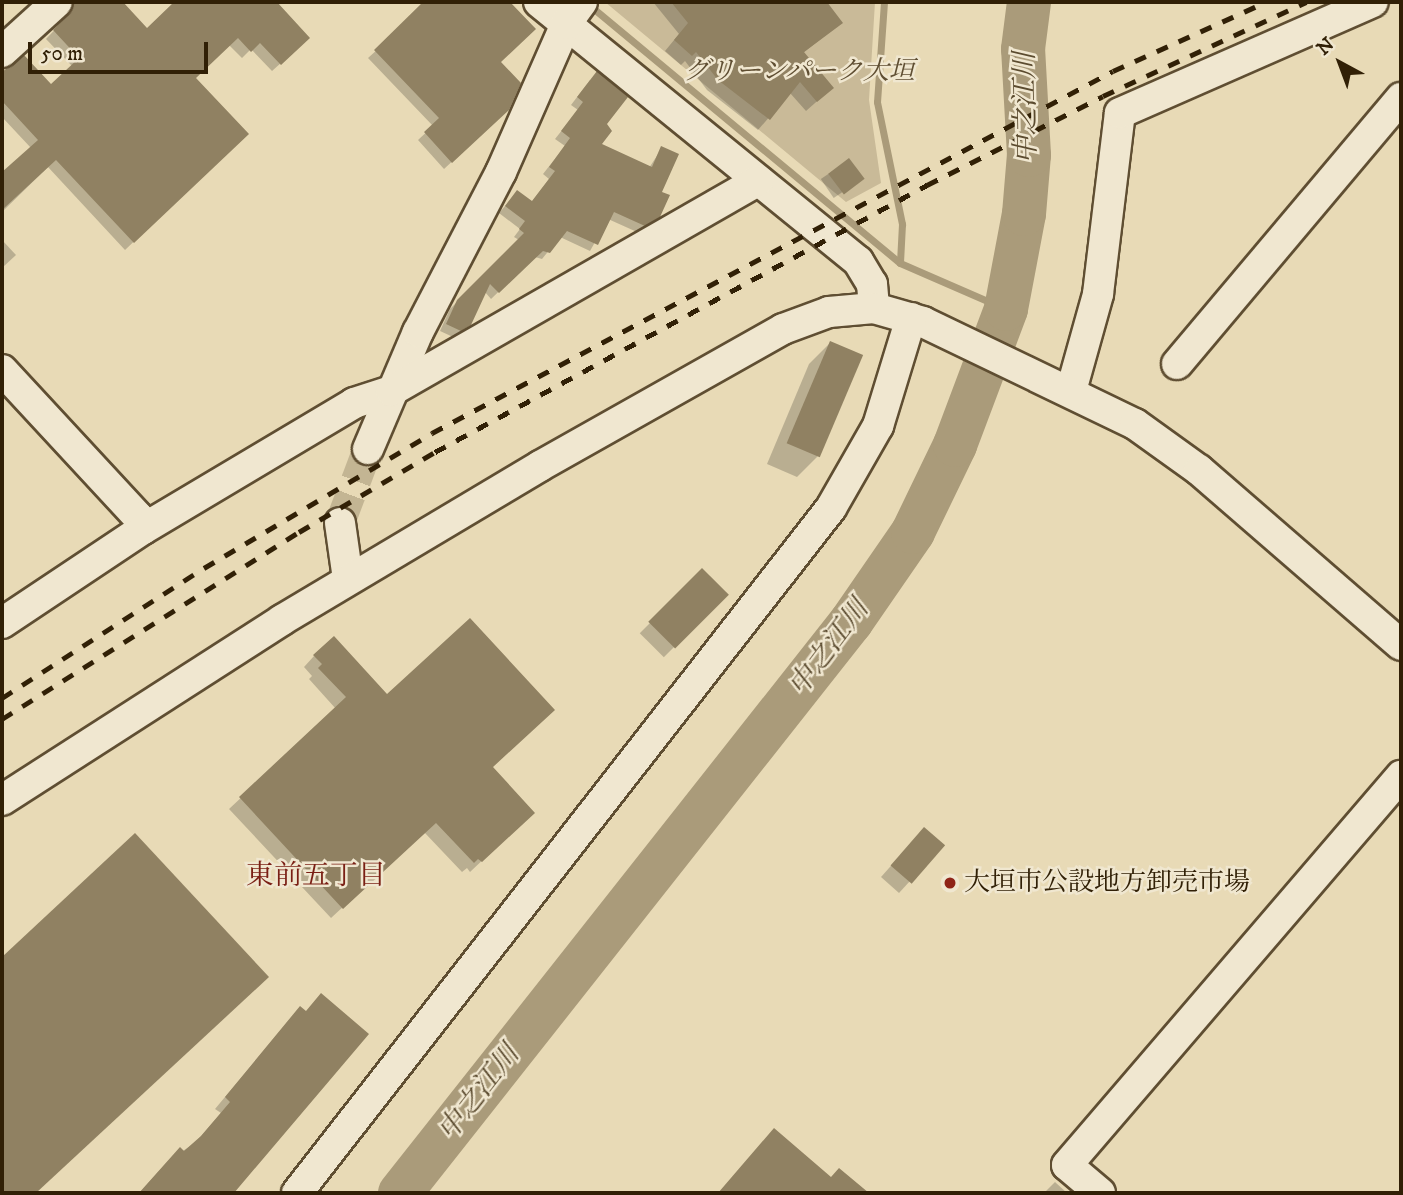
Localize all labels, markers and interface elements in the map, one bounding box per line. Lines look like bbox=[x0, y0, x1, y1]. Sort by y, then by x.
scale bar bbox=[32, 28, 212, 72]
north arrow bbox=[1305, 28, 1375, 98]
text: N bbox=[1312, 33, 1339, 61]
text: 50 m bbox=[41, 41, 83, 67]
water label: 中之江川 bbox=[1008, 52, 1044, 164]
park label: グリーンパーク大垣 bbox=[682, 56, 916, 88]
water label: 中之江川 bbox=[782, 593, 876, 703]
district label: 東前五丁目 bbox=[246, 859, 386, 893]
place label: 大垣市公設地方卸売市場 bbox=[964, 867, 1250, 899]
marker: 大垣市公設地方卸売市場 bbox=[942, 875, 958, 891]
water label: 中之江川 bbox=[431, 1039, 527, 1147]

